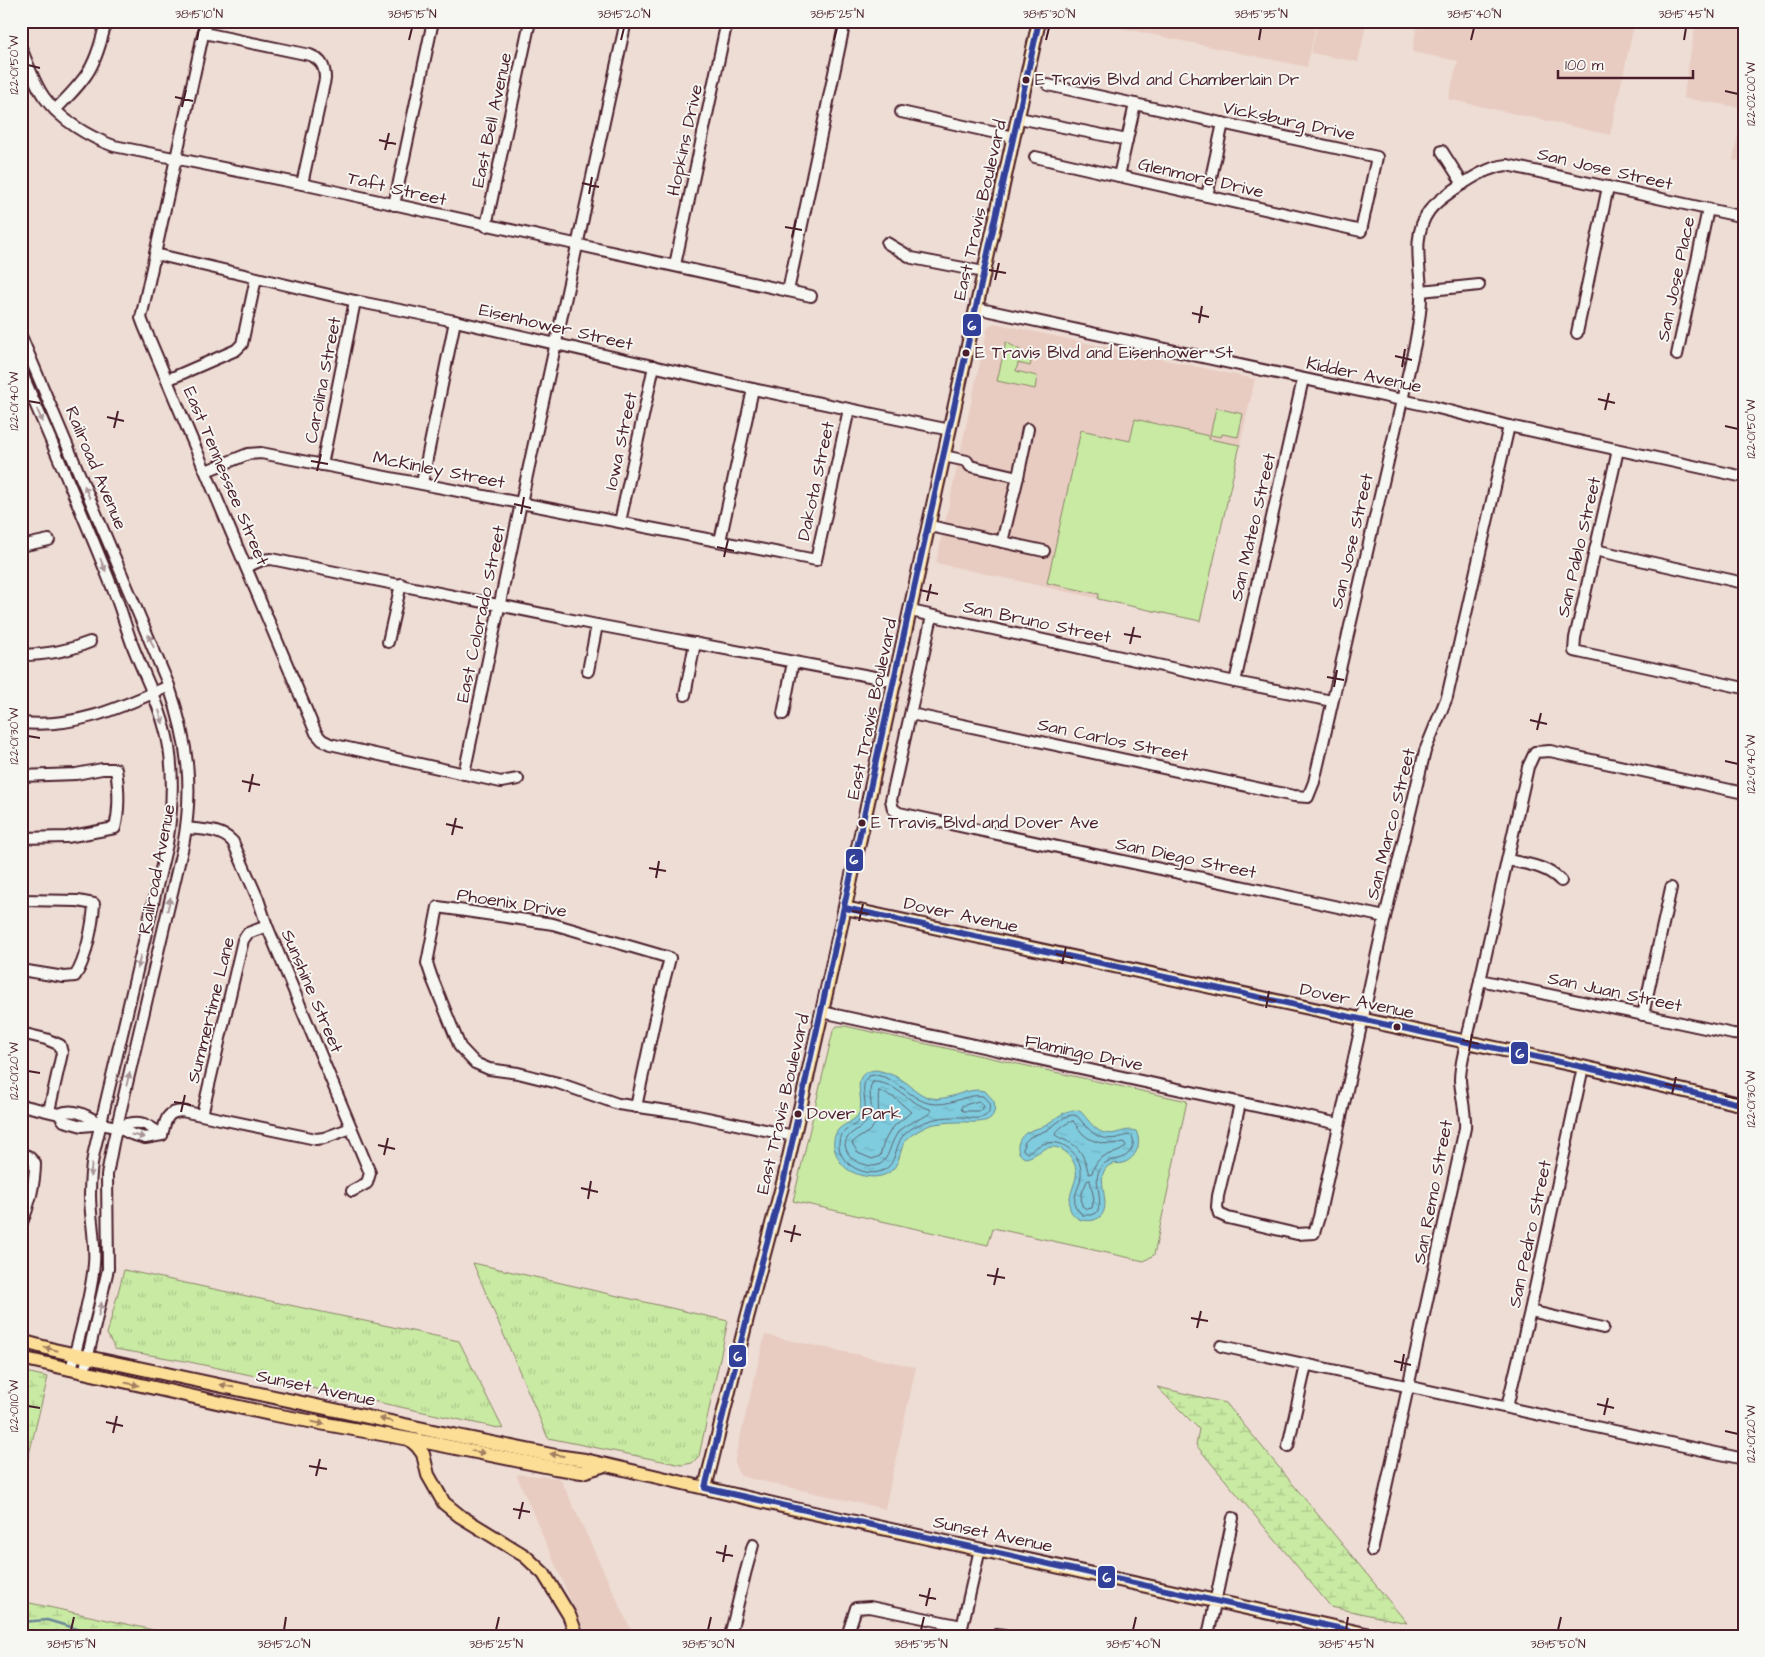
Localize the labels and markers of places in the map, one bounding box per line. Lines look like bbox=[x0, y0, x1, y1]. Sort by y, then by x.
place label: E Travis Blvd and Chamberlain Dr bbox=[1035, 68, 1300, 92]
marker: E Travis Blvd and Chamberlain Dr bbox=[1021, 75, 1031, 85]
place label: E Travis Blvd and Eisenhower St bbox=[975, 341, 1233, 365]
marker: E Travis Blvd and Eisenhower St bbox=[961, 348, 971, 358]
place label: E Travis Blvd and Dover Ave bbox=[871, 811, 1099, 835]
marker: E Travis Blvd and Dover Ave bbox=[857, 818, 867, 828]
unlabelled marker bbox=[1392, 1022, 1402, 1032]
place label: Dover Park bbox=[807, 1102, 902, 1126]
marker: Dover Park bbox=[793, 1109, 803, 1119]

